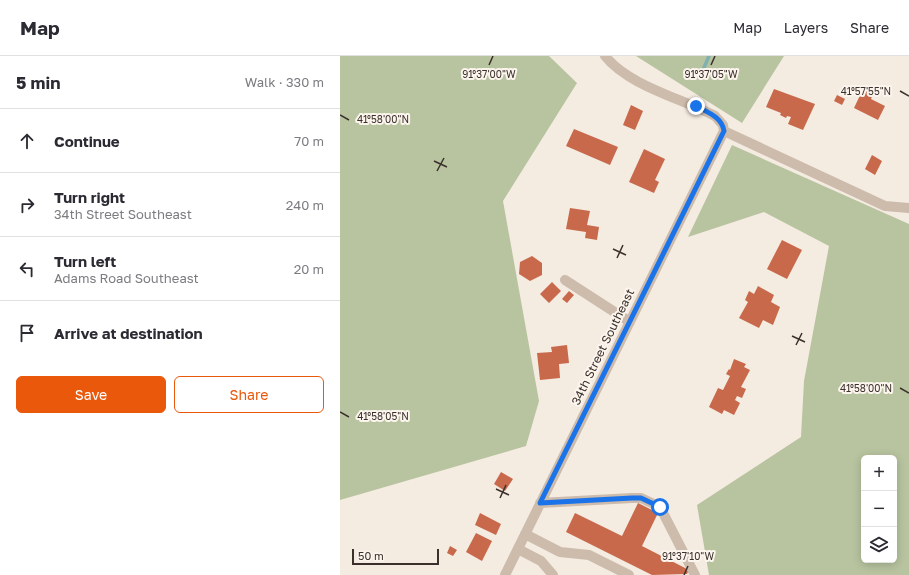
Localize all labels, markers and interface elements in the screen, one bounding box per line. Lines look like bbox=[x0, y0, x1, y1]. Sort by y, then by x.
text: Map bbox=[20, 16, 60, 39]
text: Map bbox=[733, 19, 762, 36]
text: Layers bbox=[784, 19, 828, 36]
text: Share bbox=[850, 19, 889, 36]
text: 91°37'00"W bbox=[462, 68, 516, 80]
text: 91°37'05"W bbox=[684, 68, 738, 80]
text: 5 min bbox=[16, 72, 60, 93]
text: Walk · 330 m bbox=[245, 74, 324, 90]
text: 41°57'55"N bbox=[841, 85, 891, 97]
route end bbox=[687, 97, 705, 115]
text: 41°58'00"N bbox=[357, 113, 409, 125]
icon: ahead bbox=[16, 130, 38, 152]
text: Continue bbox=[54, 132, 120, 150]
text: 70 m bbox=[294, 133, 324, 149]
text: Turn right bbox=[54, 188, 125, 206]
icon: right bbox=[16, 194, 38, 216]
text: 240 m bbox=[286, 197, 324, 213]
text: 34th Street Southeast bbox=[54, 206, 192, 222]
text: Turn left bbox=[54, 252, 116, 270]
icon: left bbox=[16, 258, 38, 280]
text: 20 m bbox=[294, 261, 324, 277]
text: Adams Road Southeast bbox=[54, 270, 199, 286]
street label: 34th Street Southeast bbox=[568, 286, 637, 407]
icon: arrive bbox=[16, 322, 38, 344]
text: Arrive at destination bbox=[54, 324, 203, 342]
button: Save bbox=[16, 376, 166, 413]
button: Share bbox=[174, 376, 324, 413]
text: 41°58'00"N bbox=[840, 382, 892, 394]
text: 41°58'05"N bbox=[357, 410, 409, 422]
map controls bbox=[861, 455, 897, 563]
button: + bbox=[861, 455, 897, 491]
button: − bbox=[861, 491, 897, 527]
route start bbox=[651, 498, 669, 516]
button: layers bbox=[861, 527, 897, 563]
scale bar bbox=[352, 547, 439, 566]
text: 50 m bbox=[358, 549, 384, 562]
text: 91°37'10"W bbox=[662, 550, 714, 562]

